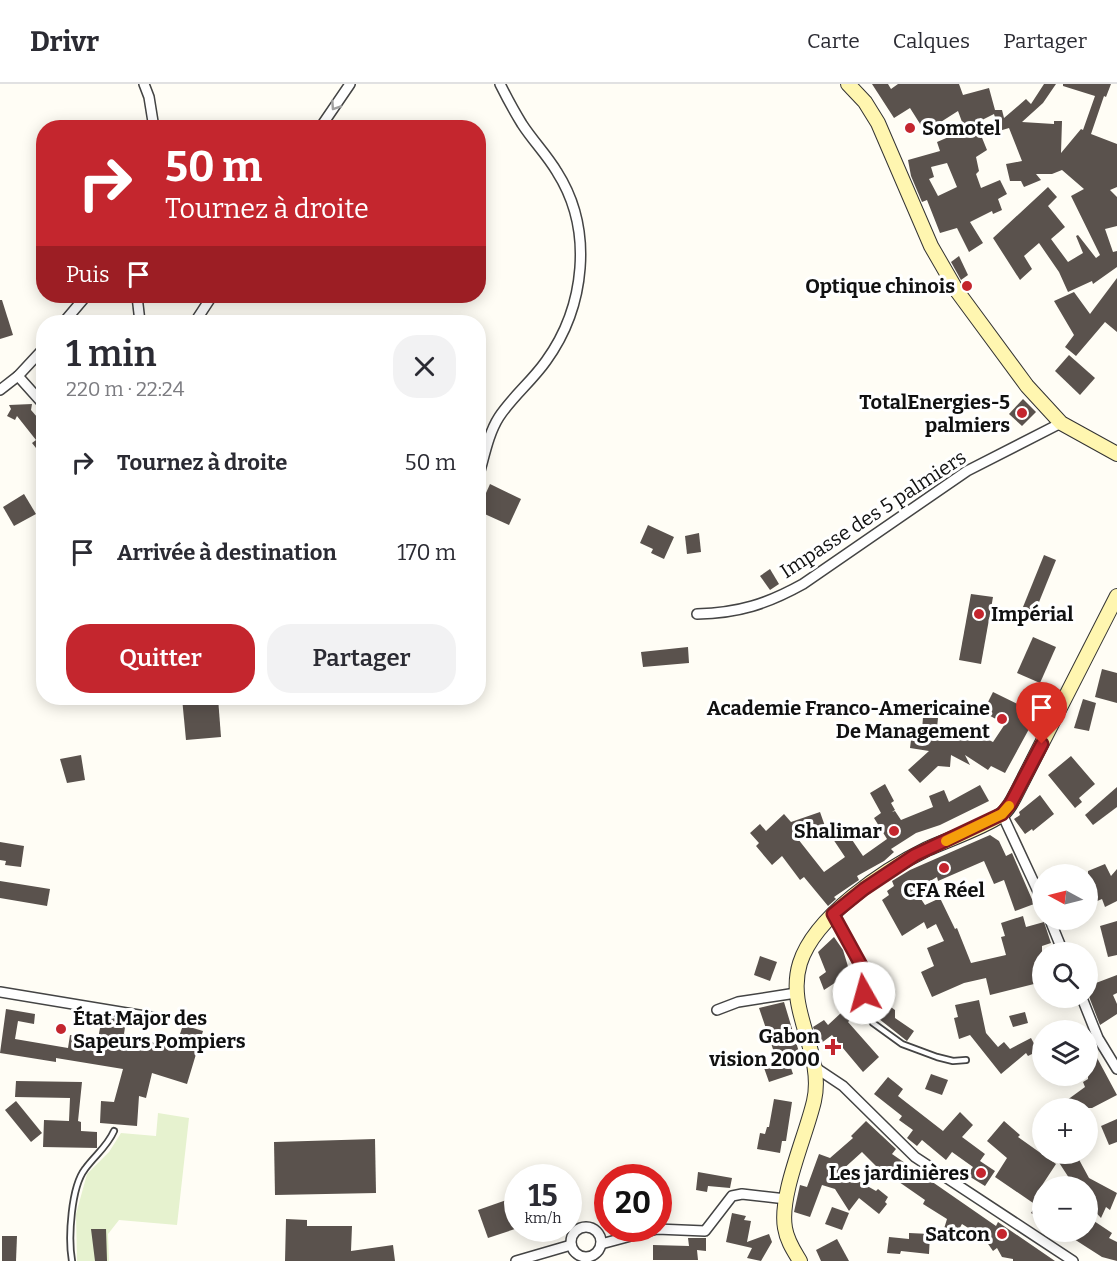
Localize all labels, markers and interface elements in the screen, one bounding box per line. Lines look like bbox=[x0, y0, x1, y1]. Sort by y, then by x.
text: Drivr bbox=[30, 25, 99, 58]
text: Carte bbox=[807, 28, 860, 54]
text: Calques bbox=[893, 28, 970, 54]
text: Partager bbox=[1003, 28, 1087, 54]
one-way arrow bbox=[331, 99, 342, 110]
place label: Somotel bbox=[922, 116, 1001, 140]
marker: Somotel bbox=[903, 121, 917, 135]
text: 50 m bbox=[165, 142, 262, 192]
icon: right bbox=[66, 144, 144, 222]
text: Tournez à droite bbox=[165, 193, 369, 225]
icon: arrive bbox=[122, 258, 155, 291]
text: Puis bbox=[66, 261, 110, 288]
place label: Optique chinois bbox=[805, 274, 955, 298]
marker: Optique chinois bbox=[960, 279, 974, 293]
text: 1 min bbox=[66, 332, 157, 376]
button: close bbox=[393, 335, 456, 398]
text: 220 m · 22:24 bbox=[66, 377, 184, 401]
place label: TotalEnergies-5 palmiers bbox=[859, 390, 1010, 437]
marker: TotalEnergies-5 palmiers bbox=[1015, 406, 1029, 420]
street label: Impasse des 5 palmiers bbox=[776, 445, 970, 583]
icon: right bbox=[66, 446, 99, 479]
text: Tournez à droite bbox=[117, 449, 287, 476]
text: 50 m bbox=[405, 449, 456, 476]
icon: arrive bbox=[66, 536, 99, 569]
text: Arrivée à destination bbox=[117, 539, 337, 566]
text: 170 m bbox=[397, 539, 456, 566]
place label: Impérial bbox=[991, 602, 1073, 626]
marker: Impérial bbox=[972, 607, 986, 621]
button: Quitter bbox=[66, 624, 255, 693]
button: Partager bbox=[267, 624, 456, 693]
pin bbox=[1016, 682, 1067, 744]
icon: arrive bbox=[1025, 691, 1058, 724]
place label: Academie Franco-Americaine De Management bbox=[707, 696, 990, 743]
marker: Academie Franco-Americaine De Management bbox=[995, 712, 1009, 726]
place label: Shalimar bbox=[794, 819, 883, 843]
marker: Shalimar bbox=[887, 824, 901, 838]
marker: CFA Réel bbox=[937, 861, 951, 875]
north arrow bbox=[1032, 864, 1098, 930]
map controls bbox=[1032, 864, 1098, 1242]
place label: CFA Réel bbox=[903, 878, 985, 902]
button: search bbox=[1032, 942, 1098, 1008]
position arrow bbox=[832, 961, 896, 1025]
place label: État Major des Sapeurs Pompiers bbox=[73, 1005, 246, 1053]
button: layers bbox=[1032, 1020, 1098, 1086]
marker: État Major des Sapeurs Pompiers bbox=[54, 1022, 68, 1036]
place label: Gabon vision 2000 bbox=[708, 1024, 820, 1071]
marker: Gabon vision 2000 bbox=[824, 1038, 842, 1056]
button: + bbox=[1032, 1098, 1098, 1164]
place label: Les jardinières bbox=[829, 1161, 969, 1185]
speed limit sign: 20 bbox=[594, 1164, 672, 1242]
marker: Les jardinières bbox=[974, 1166, 988, 1180]
button: − bbox=[1032, 1176, 1098, 1242]
text: 15 bbox=[528, 1178, 558, 1214]
text: km/h bbox=[524, 1209, 562, 1227]
place label: Satcon bbox=[925, 1222, 990, 1246]
marker: Satcon bbox=[995, 1227, 1009, 1241]

